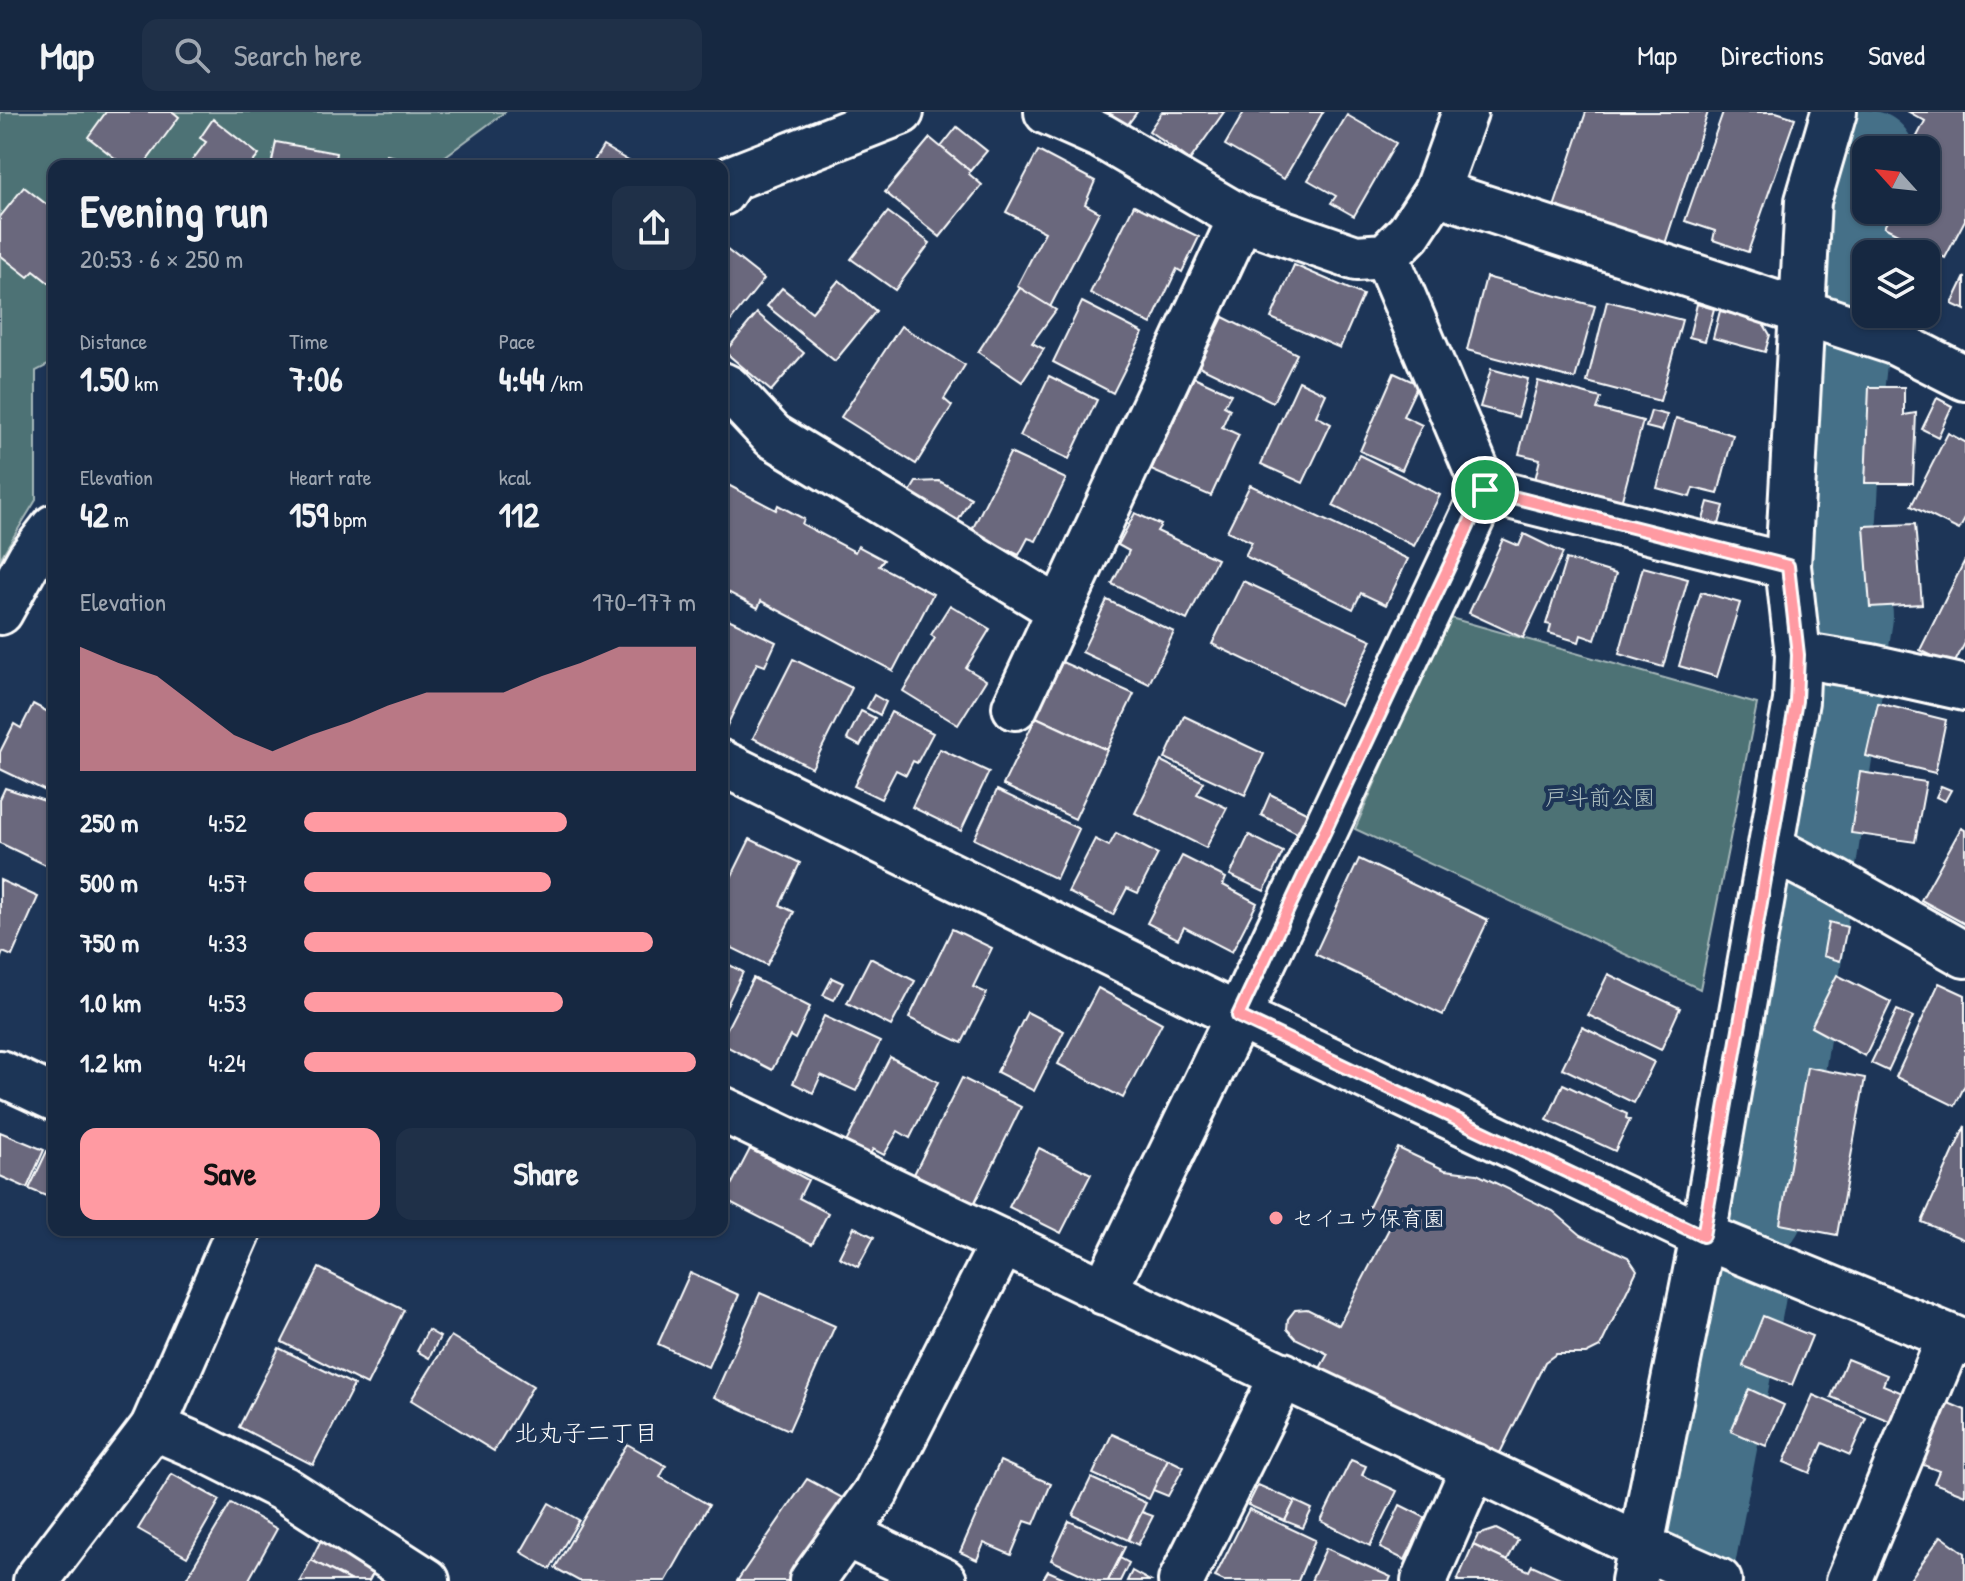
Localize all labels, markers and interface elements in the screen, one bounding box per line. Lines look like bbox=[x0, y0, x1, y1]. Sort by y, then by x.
search box bbox=[142, 19, 702, 91]
text: Map bbox=[40, 29, 94, 81]
icon: search bbox=[170, 33, 214, 77]
text: Search here bbox=[234, 35, 362, 75]
text: Map bbox=[1637, 36, 1677, 74]
text: Directions bbox=[1721, 36, 1824, 74]
text: Saved bbox=[1868, 36, 1925, 74]
north arrow bbox=[1852, 136, 1940, 224]
map controls bbox=[1852, 136, 1940, 328]
text: Evening run bbox=[80, 181, 268, 241]
button: share bbox=[612, 186, 696, 270]
button: layers bbox=[1852, 240, 1940, 328]
text: 20:53 · 6 × 250 m bbox=[80, 241, 243, 276]
text: Distance bbox=[80, 326, 147, 356]
text: Time bbox=[289, 326, 328, 356]
text: Pace bbox=[499, 326, 535, 356]
text: 1.50 bbox=[80, 356, 129, 402]
text: 7:06 bbox=[289, 356, 343, 402]
text: 4:44 bbox=[499, 356, 545, 402]
text: km bbox=[129, 368, 158, 398]
text: /km bbox=[545, 368, 583, 398]
pin bbox=[1451, 456, 1519, 524]
text: Elevation bbox=[80, 462, 153, 492]
text: Heart rate bbox=[289, 462, 372, 492]
text: kcal bbox=[499, 462, 531, 492]
icon: arrive bbox=[1463, 468, 1507, 512]
text: 42 bbox=[80, 492, 109, 538]
text: 159 bbox=[289, 492, 329, 538]
text: 112 bbox=[499, 492, 539, 538]
text: m bbox=[109, 504, 129, 534]
text: bpm bbox=[329, 504, 367, 534]
text: Elevation bbox=[80, 584, 166, 619]
text: 170–177 m bbox=[592, 584, 696, 619]
park label: 戸斗前公園 bbox=[1545, 782, 1655, 812]
text: 250 m bbox=[80, 805, 138, 840]
text: 4:52 bbox=[208, 805, 247, 840]
text: 500 m bbox=[80, 865, 138, 900]
text: 4:57 bbox=[208, 865, 248, 900]
text: 750 m bbox=[80, 925, 139, 960]
text: 4:33 bbox=[208, 925, 247, 960]
text: 1.0 km bbox=[80, 985, 141, 1020]
text: 4:53 bbox=[208, 985, 246, 1020]
text: 1.2 km bbox=[80, 1045, 142, 1080]
text: 4:24 bbox=[208, 1045, 246, 1080]
button: Save bbox=[80, 1128, 380, 1220]
button: Share bbox=[396, 1128, 696, 1220]
place label: セイユウ保育園 bbox=[1292, 1203, 1445, 1233]
marker: セイユウ保育園 bbox=[1267, 1209, 1285, 1227]
district label: 北丸子二丁目 bbox=[514, 1416, 658, 1448]

